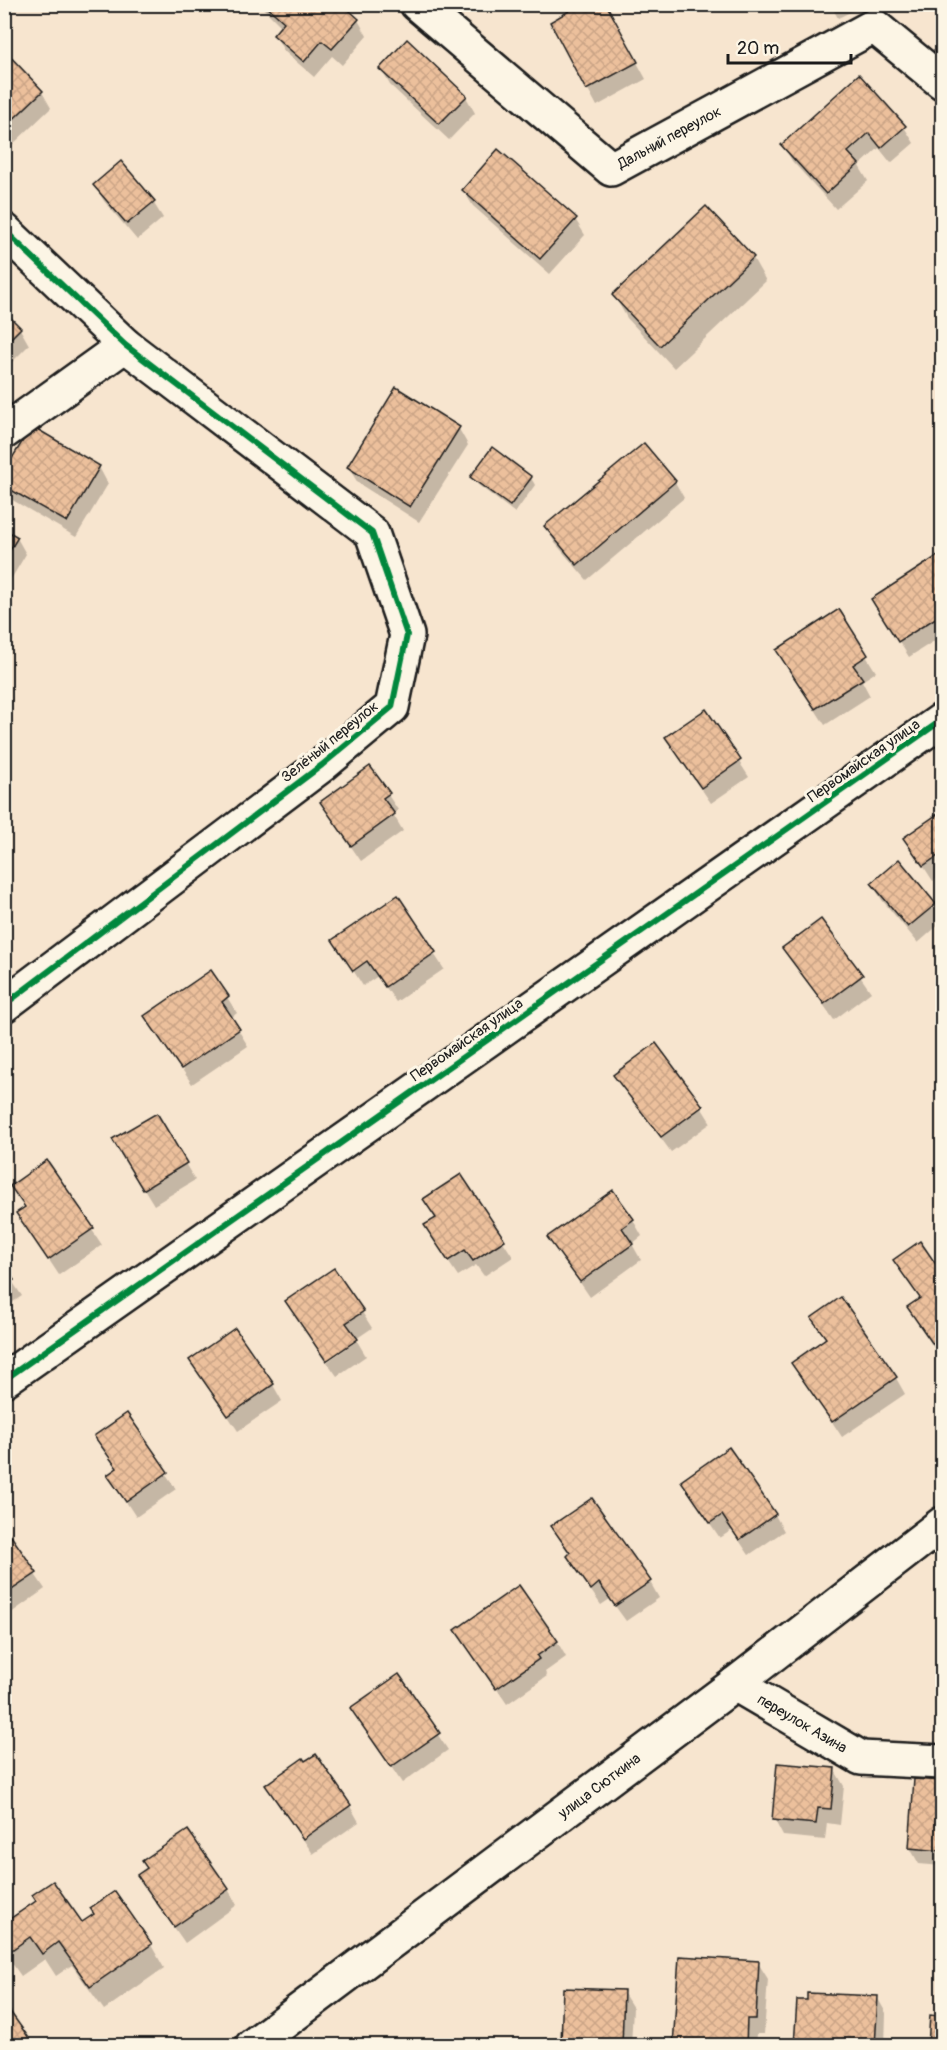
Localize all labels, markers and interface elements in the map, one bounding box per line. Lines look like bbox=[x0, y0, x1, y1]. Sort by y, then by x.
scale bar bbox=[728, 27, 851, 65]
text: 20 m bbox=[737, 37, 779, 60]
street label: Дальний переулок bbox=[613, 101, 725, 174]
street label: Зелёный переулок bbox=[278, 697, 383, 787]
street label: Первомайская улица bbox=[804, 715, 924, 807]
street label: Первомайская улица bbox=[407, 994, 527, 1086]
street label: переулок Азина bbox=[754, 1690, 851, 1757]
street label: улица Сюткина bbox=[554, 1749, 644, 1823]

